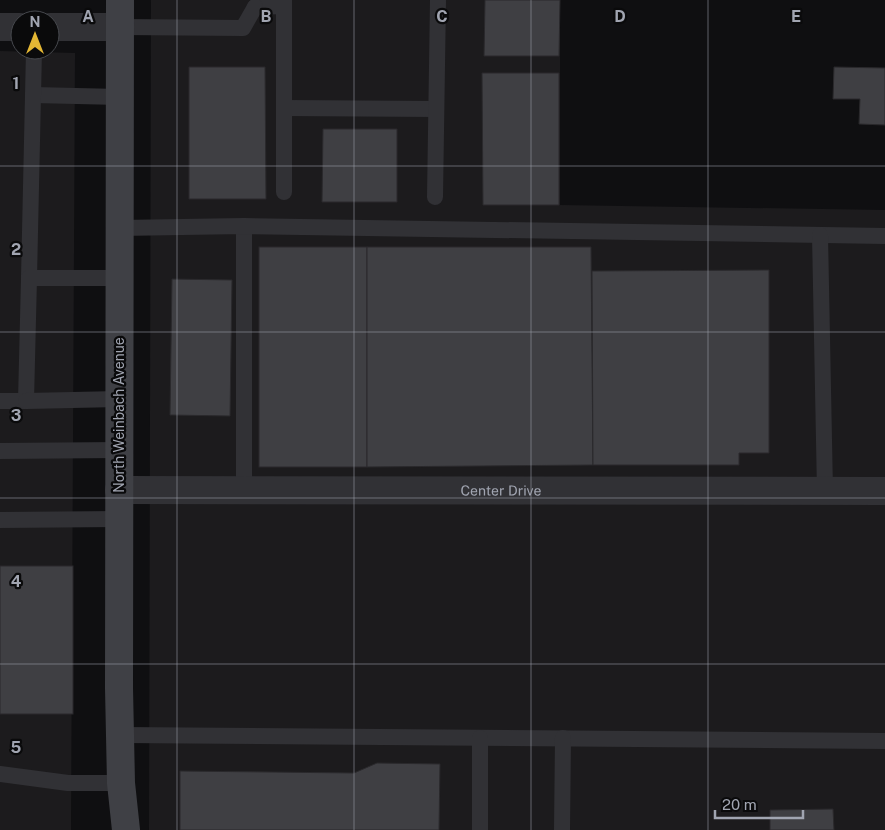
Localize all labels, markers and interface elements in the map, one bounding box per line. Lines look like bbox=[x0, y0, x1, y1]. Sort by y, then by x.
text: A bbox=[82, 7, 94, 26]
text: B bbox=[261, 7, 272, 26]
text: C bbox=[436, 7, 448, 26]
text: D bbox=[614, 7, 626, 26]
text: E bbox=[791, 7, 801, 26]
north arrow bbox=[10, 10, 60, 60]
text: N bbox=[30, 14, 40, 30]
text: 1 bbox=[13, 74, 19, 93]
text: 2 bbox=[11, 240, 21, 259]
street label: North Weinbach Avenue bbox=[111, 337, 127, 493]
text: 3 bbox=[11, 406, 21, 425]
street label: Center Drive bbox=[461, 482, 542, 499]
text: 4 bbox=[11, 572, 22, 591]
text: 5 bbox=[11, 738, 22, 757]
scale bar bbox=[715, 788, 802, 820]
text: 20 m bbox=[722, 796, 757, 813]

